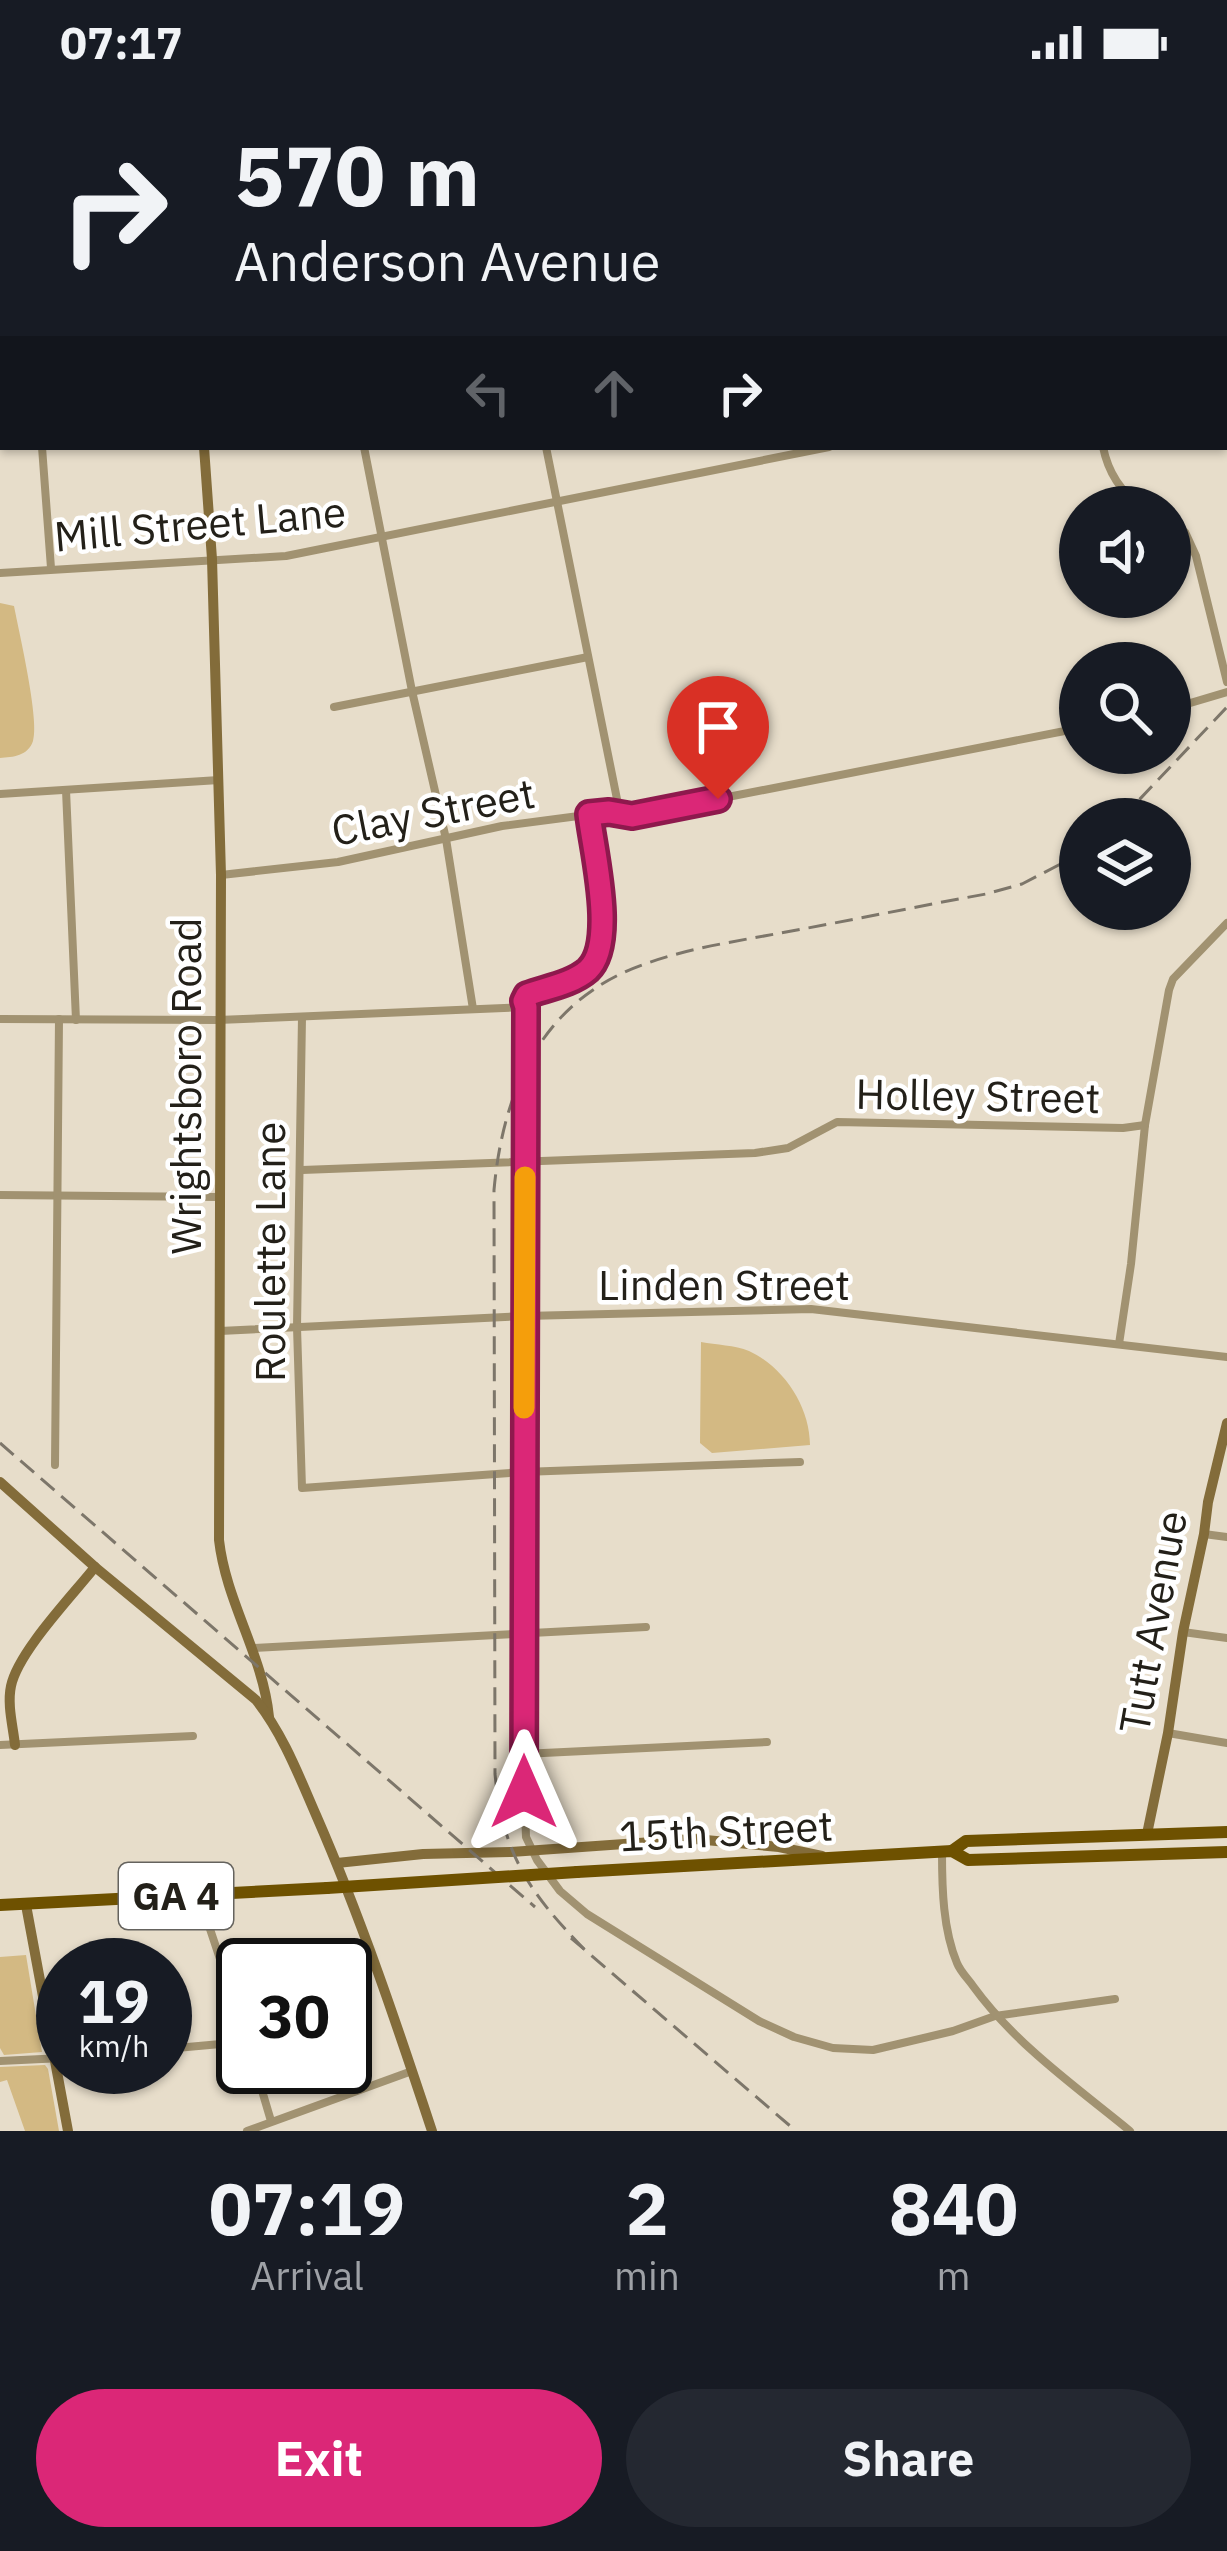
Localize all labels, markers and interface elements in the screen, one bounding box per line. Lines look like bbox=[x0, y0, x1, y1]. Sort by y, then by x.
text: 07:17 bbox=[60, 13, 183, 71]
text: 570 m bbox=[234, 120, 480, 229]
icon: right bbox=[36, 132, 192, 288]
text: Anderson Avenue bbox=[234, 226, 660, 296]
icon: left bbox=[455, 360, 521, 426]
icon: ahead bbox=[581, 360, 647, 426]
icon: right bbox=[707, 360, 773, 426]
street label: Mill Street Lane bbox=[52, 483, 348, 564]
map controls bbox=[1059, 486, 1191, 930]
button: sound bbox=[1059, 486, 1191, 618]
button: search bbox=[1059, 642, 1191, 774]
pin bbox=[667, 676, 769, 799]
icon: arrive bbox=[685, 694, 751, 760]
street label: Clay Street bbox=[327, 765, 539, 858]
button: layers bbox=[1059, 798, 1191, 930]
street label: Wrightsboro Road bbox=[158, 917, 213, 1255]
street label: Holley Street bbox=[855, 1066, 1101, 1125]
street label: Roulette Lane bbox=[242, 1122, 297, 1382]
street label: Linden Street bbox=[598, 1257, 850, 1312]
street label: Tutt Avenue bbox=[1106, 1506, 1199, 1738]
position arrow bbox=[461, 1729, 587, 1855]
street label: 15th Street bbox=[618, 1797, 834, 1864]
road number: GA 4 bbox=[119, 1863, 233, 1929]
speed limit sign: 30 bbox=[216, 1938, 372, 2094]
text: 19 bbox=[78, 1961, 150, 2040]
text: km/h bbox=[79, 2026, 149, 2065]
text: 07:19 bbox=[209, 2161, 405, 2255]
text: 2 bbox=[625, 2161, 669, 2255]
text: 840 bbox=[889, 2161, 1018, 2255]
text: Arrival bbox=[250, 2250, 364, 2301]
text: min bbox=[614, 2250, 680, 2301]
text: m bbox=[936, 2250, 971, 2301]
button: Exit bbox=[36, 2389, 602, 2527]
button: Share bbox=[626, 2389, 1191, 2527]

